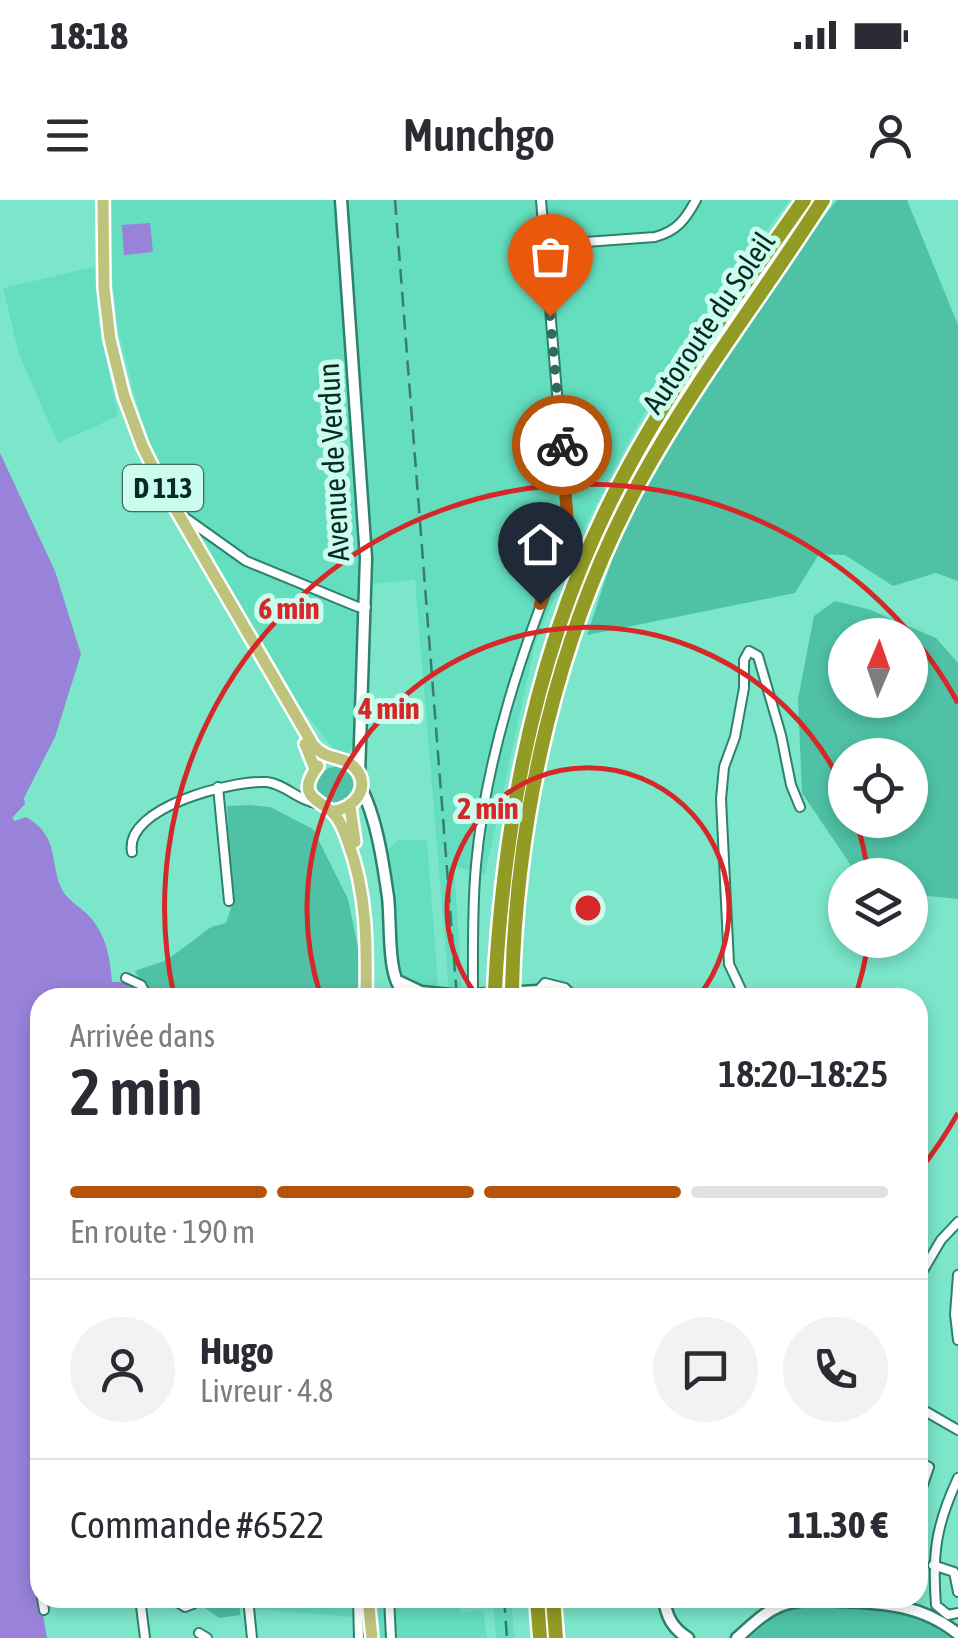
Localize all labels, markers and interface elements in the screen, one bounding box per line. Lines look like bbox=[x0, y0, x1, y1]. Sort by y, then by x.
text: 18:18 bbox=[50, 14, 128, 57]
icon: menu bbox=[40, 108, 95, 163]
icon: person bbox=[863, 108, 918, 163]
text: Munchgo bbox=[403, 109, 555, 161]
pin bbox=[508, 214, 593, 317]
street label: Autoroute du Soleil bbox=[635, 226, 781, 419]
icon: bag bbox=[523, 229, 578, 284]
street label: Avenue de Verdun bbox=[311, 362, 355, 562]
courier bbox=[512, 395, 612, 495]
icon: bike bbox=[535, 418, 590, 473]
road number: D 113 bbox=[123, 465, 203, 511]
pin bbox=[498, 502, 583, 605]
icon: home bbox=[513, 517, 568, 572]
text: 6 min bbox=[258, 591, 320, 625]
north arrow bbox=[828, 618, 928, 718]
map controls bbox=[828, 618, 928, 958]
text: 4 min bbox=[357, 691, 420, 725]
button: locate bbox=[828, 738, 928, 838]
text: 2 min bbox=[457, 791, 519, 825]
button: layers bbox=[828, 858, 928, 958]
centre of rings bbox=[570, 890, 606, 926]
text: Arrivée dans bbox=[70, 1017, 215, 1054]
text: 18:20–18:25 bbox=[718, 1052, 888, 1095]
text: 2 min bbox=[70, 1054, 203, 1129]
text: En route · 190 m bbox=[70, 1213, 255, 1250]
button: person bbox=[70, 1317, 175, 1422]
button: chat bbox=[653, 1317, 758, 1422]
button: phone bbox=[783, 1317, 888, 1422]
text: Hugo bbox=[200, 1329, 274, 1372]
text: Livreur · 4.8 bbox=[200, 1372, 333, 1409]
text: Commande #6522 bbox=[70, 1503, 324, 1546]
text: 11.30 € bbox=[787, 1503, 888, 1546]

